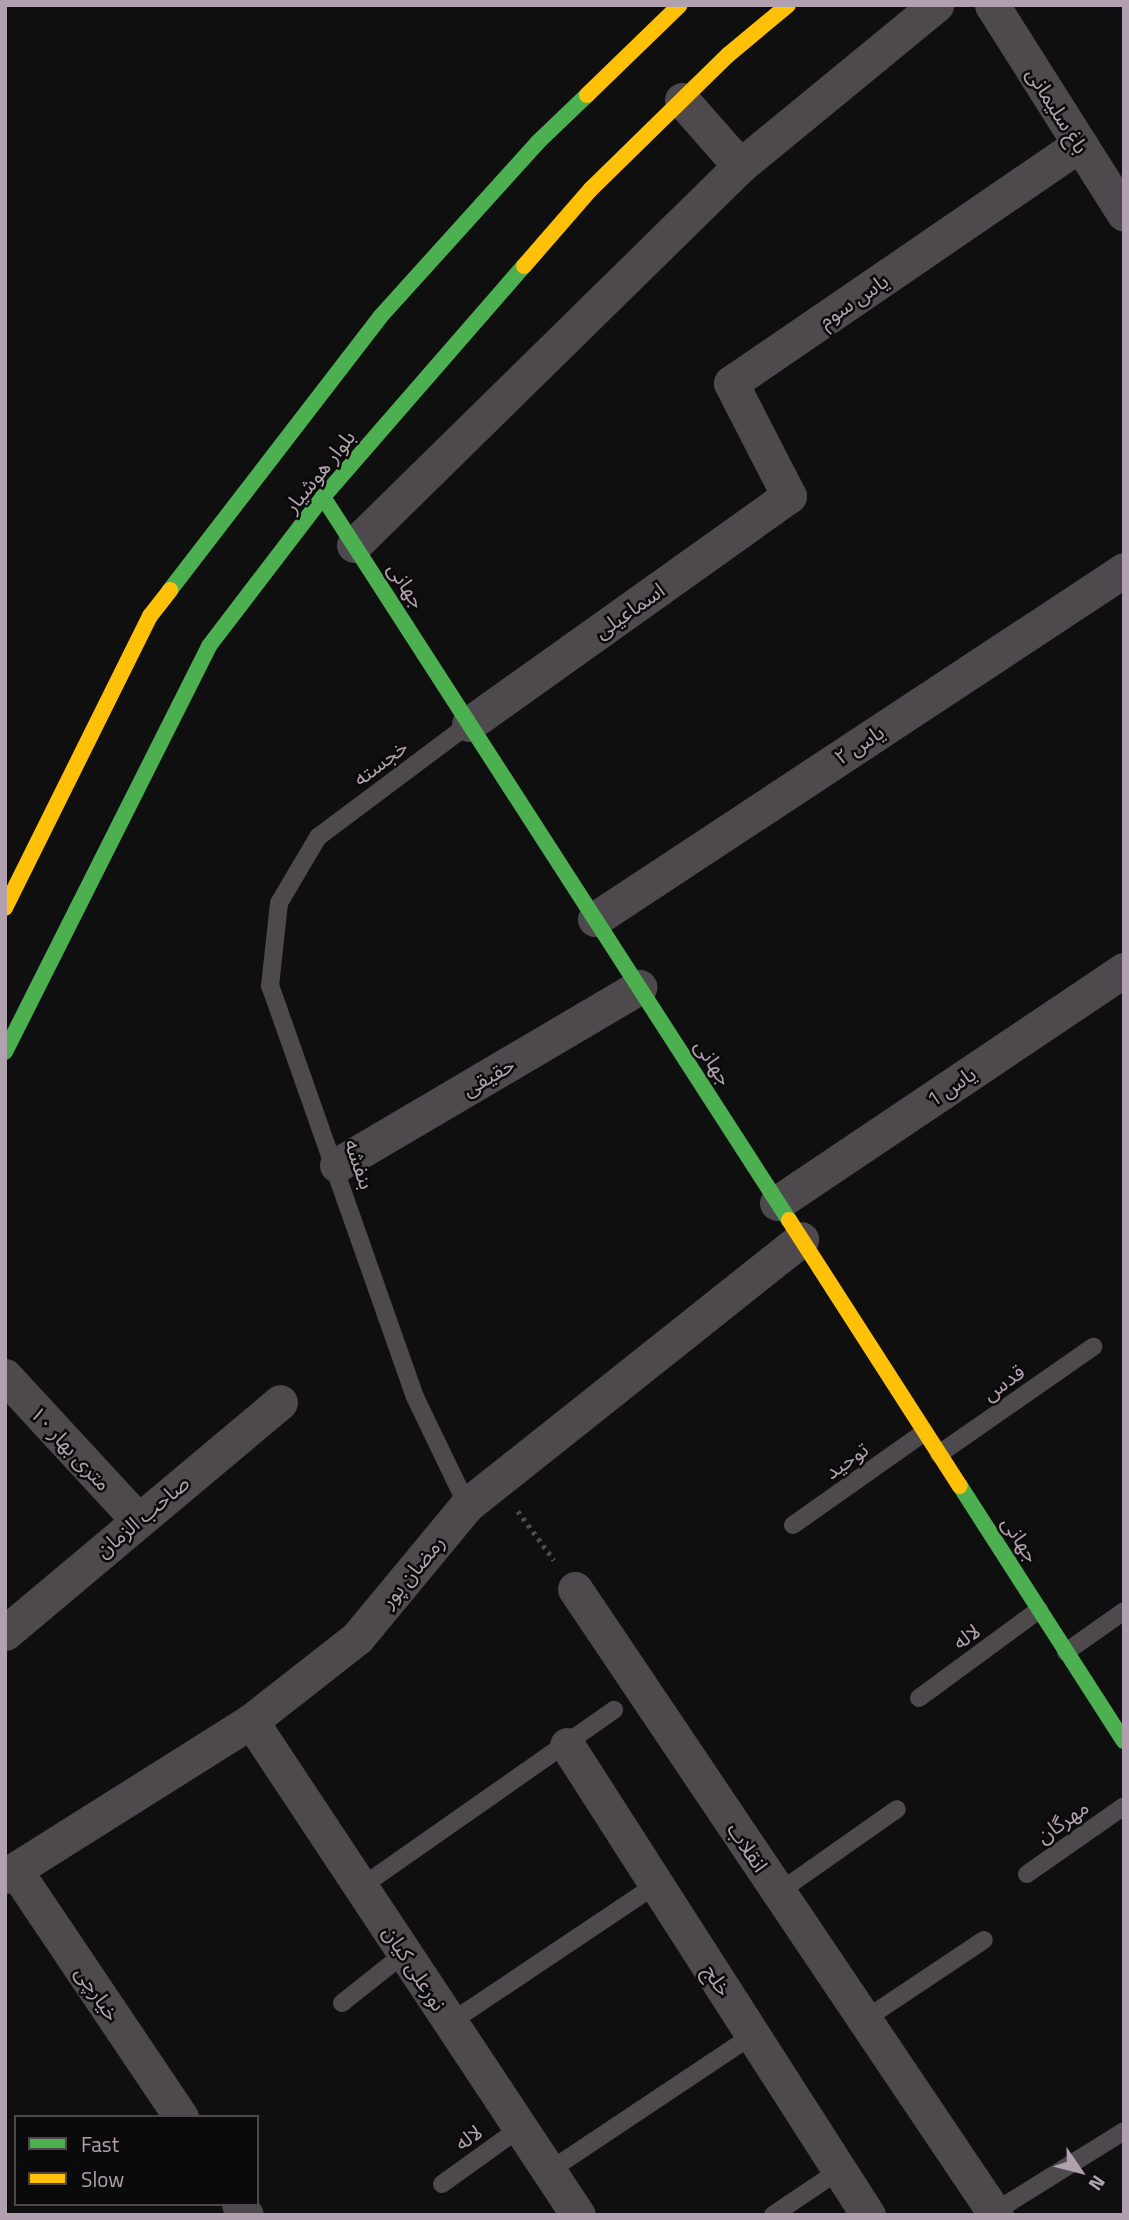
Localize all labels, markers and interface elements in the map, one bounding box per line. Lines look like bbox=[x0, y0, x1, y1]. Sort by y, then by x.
street label: باغ سلیمانی bbox=[1022, 62, 1094, 158]
street label: یاس سوم bbox=[813, 267, 893, 333]
street label: بلوار هوشیار bbox=[278, 424, 360, 518]
street label: جهانی bbox=[383, 557, 431, 613]
street label: اسماعیلی bbox=[589, 577, 669, 643]
street label: یاس ۲ bbox=[829, 719, 889, 769]
street label: خجسته bbox=[348, 733, 412, 791]
street label: جهانی bbox=[690, 1034, 738, 1090]
street label: حقیقی bbox=[457, 1051, 519, 1101]
street label: یاس 1 bbox=[922, 1060, 980, 1112]
street label: بنفشه bbox=[340, 1136, 380, 1192]
street label: قدس bbox=[977, 1359, 1029, 1405]
street label: ۱۰ متری بهار bbox=[25, 1400, 117, 1496]
street label: توحید bbox=[819, 1436, 873, 1484]
street label: صاحب الزمان bbox=[90, 1470, 194, 1562]
street label: جهانی bbox=[997, 1511, 1045, 1567]
street label: رمضان پور bbox=[374, 1530, 450, 1612]
street label: لاله bbox=[947, 1618, 985, 1654]
street label: مهرگان bbox=[1031, 1794, 1093, 1848]
street label: انقلاب bbox=[722, 1817, 774, 1877]
street label: نورعلی کیان bbox=[378, 1921, 452, 2015]
street label: خلج bbox=[699, 1960, 737, 2000]
street label: خیارچی bbox=[70, 1961, 126, 2025]
legend bbox=[14, 2115, 259, 2206]
street label: لاله bbox=[449, 2119, 487, 2155]
text: Fast bbox=[81, 2128, 119, 2160]
north arrow bbox=[1045, 2136, 1115, 2206]
text: Slow bbox=[81, 2163, 124, 2195]
text: N bbox=[1082, 2170, 1113, 2197]

